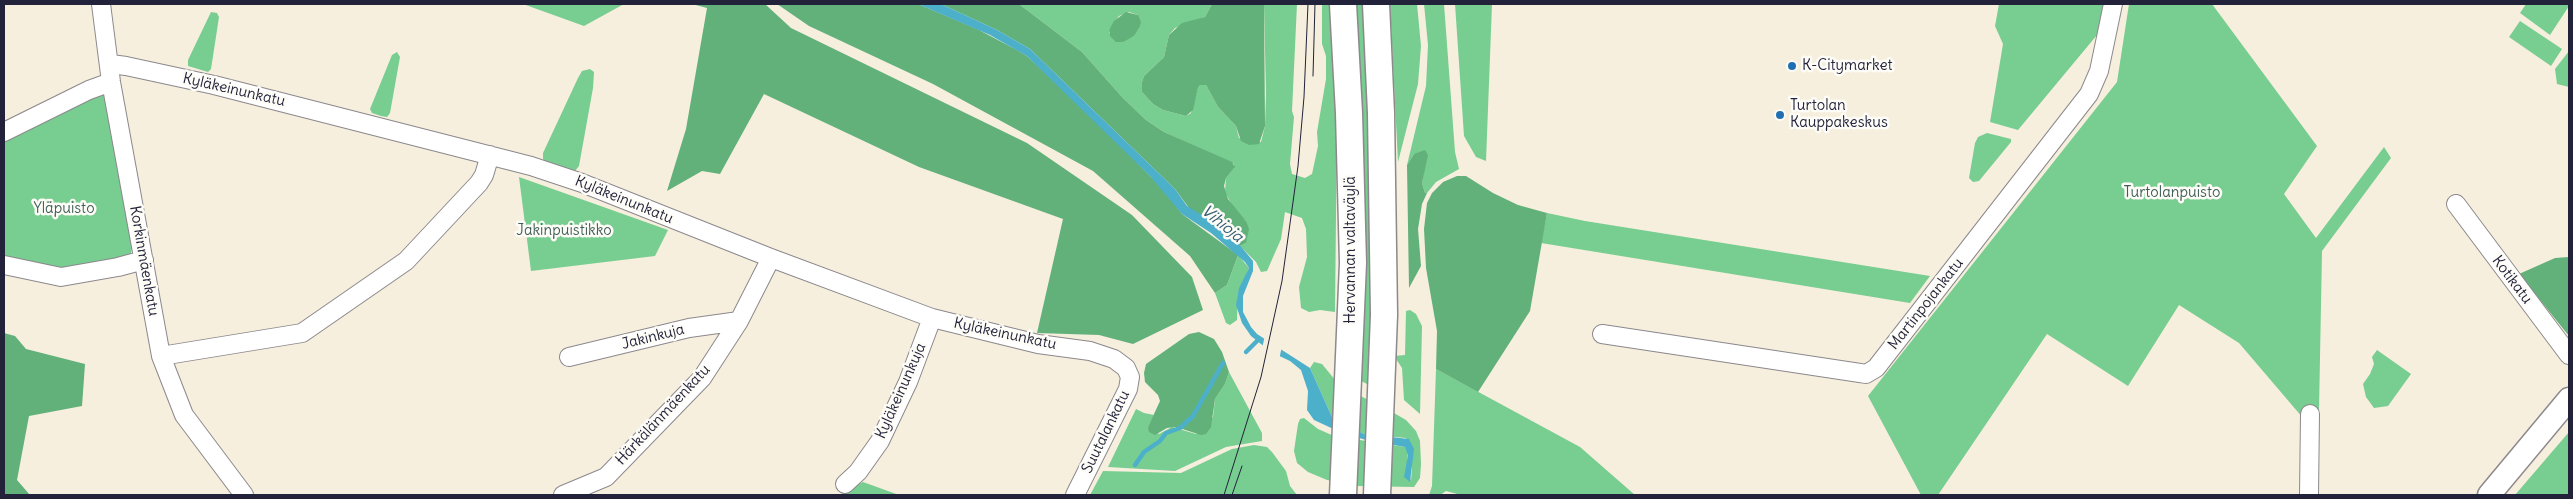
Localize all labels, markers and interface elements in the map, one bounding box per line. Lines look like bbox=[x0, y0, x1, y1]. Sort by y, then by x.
place label: K-Citymarket bbox=[1802, 57, 1893, 75]
marker: K-Citymarket bbox=[1786, 60, 1798, 72]
street label: Kyläkeinunkatu bbox=[181, 69, 287, 111]
place label: Turtolan Kauppakeskus bbox=[1790, 97, 1888, 132]
marker: Turtolan Kauppakeskus bbox=[1774, 109, 1786, 121]
street label: Kyläkeinunkatu bbox=[572, 172, 676, 228]
street label: Hervannan valtaväylä bbox=[1342, 176, 1360, 324]
park label: Turtolanpuisto bbox=[2124, 184, 2220, 202]
park label: Yläpuisto bbox=[33, 200, 95, 218]
water label: Vihioja bbox=[1197, 201, 1247, 247]
street label: Korkinmäenkatu bbox=[125, 204, 163, 318]
park label: Jakinpuistikko bbox=[516, 222, 612, 240]
street label: Kotikatu bbox=[2488, 252, 2536, 308]
street label: Martinpojankatu bbox=[1885, 255, 1967, 353]
street label: Kyläkeinunkatu bbox=[952, 314, 1058, 354]
street label: Jakinkuja bbox=[620, 321, 686, 353]
street label: Kyläkeinunkuja bbox=[872, 340, 930, 442]
street label: Härkälänmäenkatu bbox=[612, 361, 714, 469]
street label: Suutalankatu bbox=[1078, 388, 1134, 476]

